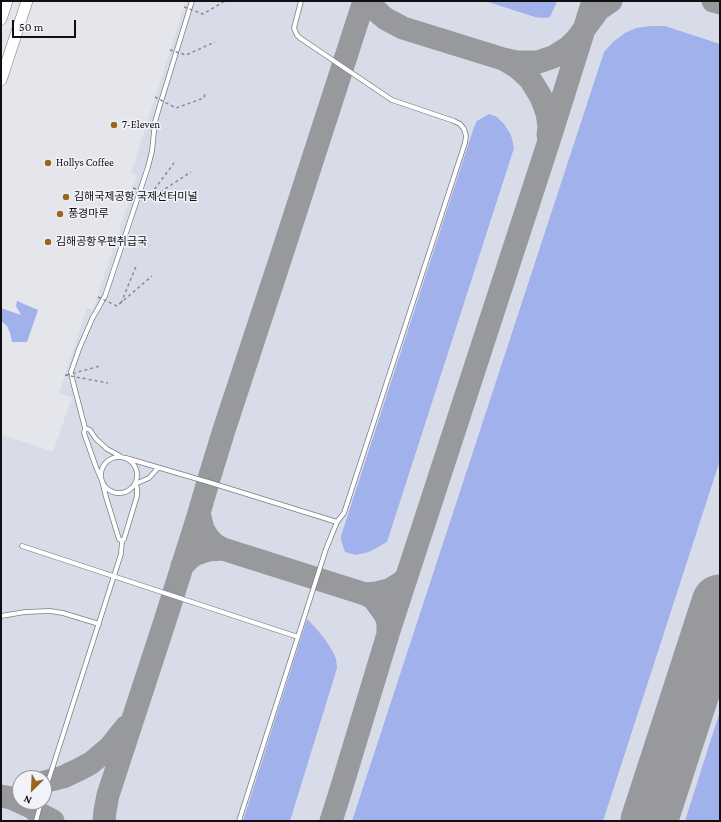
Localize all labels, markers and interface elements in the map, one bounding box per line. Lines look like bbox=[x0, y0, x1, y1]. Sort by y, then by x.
scale bar bbox=[14, 12, 78, 38]
text: 50 m bbox=[19, 20, 43, 34]
place label: 7-Eleven bbox=[122, 118, 160, 132]
marker: 7-Eleven bbox=[109, 120, 119, 130]
place label: Hollys Coffee bbox=[56, 156, 114, 170]
marker: Hollys Coffee bbox=[43, 158, 53, 168]
place label: 김해국제공항 국제선터미널 bbox=[74, 190, 198, 204]
marker: 김해국제공항 국제선터미널 bbox=[61, 192, 71, 202]
place label: 풍경마루 bbox=[68, 207, 108, 221]
marker: 풍경마루 bbox=[55, 209, 65, 219]
place label: 김해공항우편취급국 bbox=[56, 235, 147, 249]
marker: 김해공항우편취급국 bbox=[43, 237, 53, 247]
north arrow bbox=[12, 770, 52, 810]
text: N bbox=[22, 793, 33, 807]

